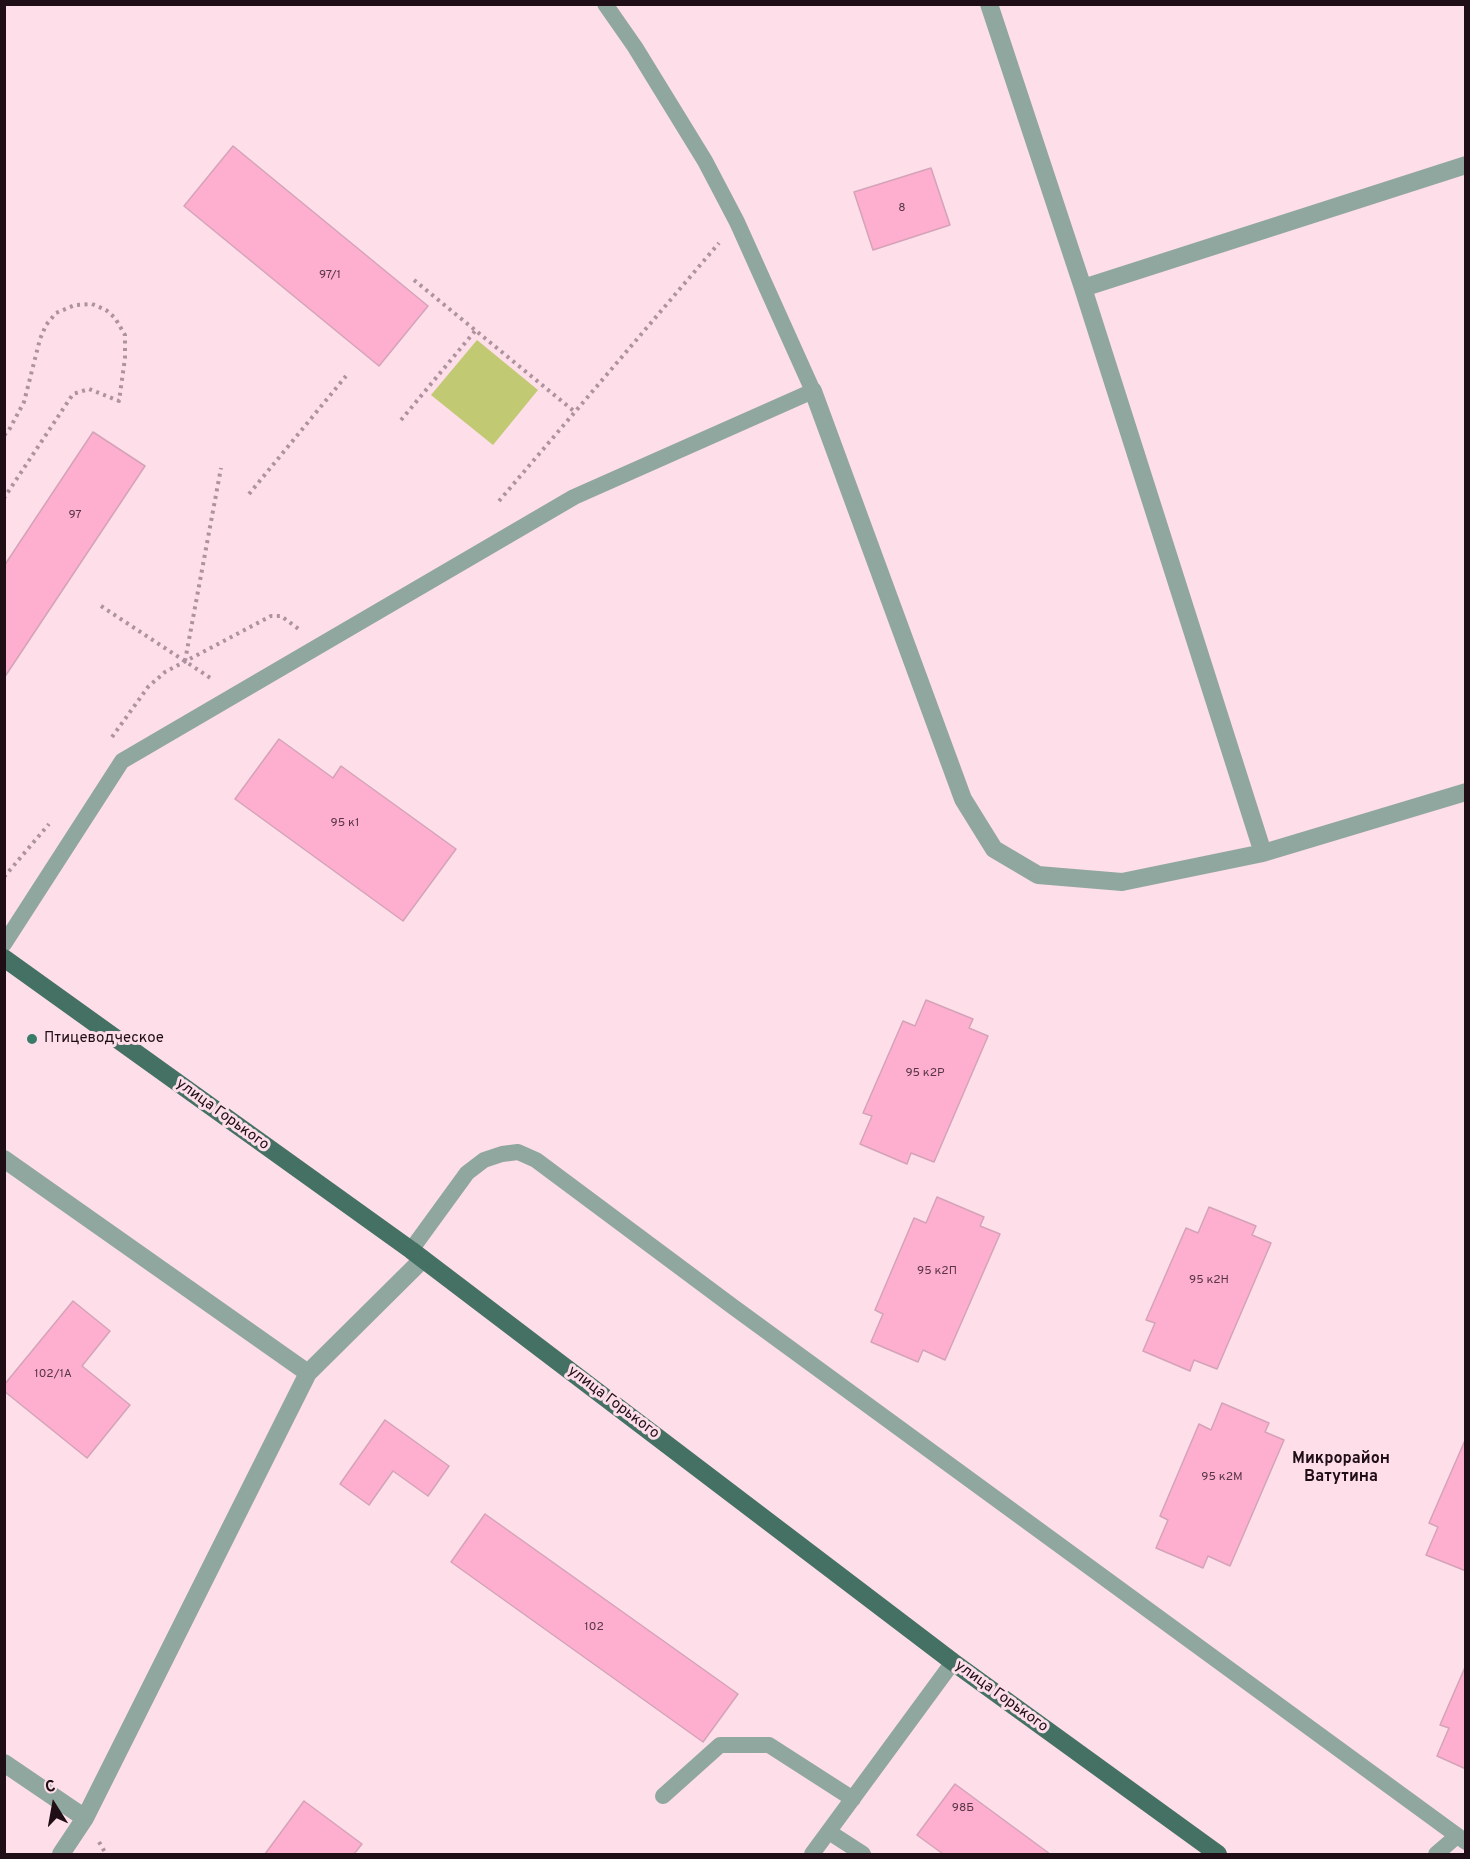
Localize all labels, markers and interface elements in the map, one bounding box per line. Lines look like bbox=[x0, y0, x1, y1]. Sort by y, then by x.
house number: 8 bbox=[898, 202, 906, 216]
house number: 97/1 bbox=[319, 269, 341, 283]
house number: 97 bbox=[68, 509, 82, 523]
house number: 95 к1 bbox=[331, 817, 359, 831]
place label: Птицеводческое bbox=[44, 1030, 164, 1048]
marker: Птицеводческое bbox=[25, 1032, 39, 1046]
house number: 95 к2Р bbox=[905, 1067, 945, 1081]
street label: улица Горького bbox=[172, 1075, 272, 1155]
house number: 95 к2П bbox=[917, 1265, 957, 1279]
house number: 95 к2Н bbox=[1189, 1274, 1229, 1288]
street label: улица Горького bbox=[563, 1363, 663, 1443]
house number: 102/1А bbox=[34, 1368, 72, 1382]
district label: Микрорайон Ватутина bbox=[1292, 1450, 1390, 1488]
house number: 95 к2М bbox=[1201, 1471, 1243, 1485]
house number: 102 bbox=[584, 1621, 604, 1635]
street label: улица Горького bbox=[951, 1657, 1051, 1737]
north arrow bbox=[24, 1775, 84, 1835]
text: С bbox=[44, 1777, 57, 1798]
house number: 98Б bbox=[952, 1802, 974, 1816]

